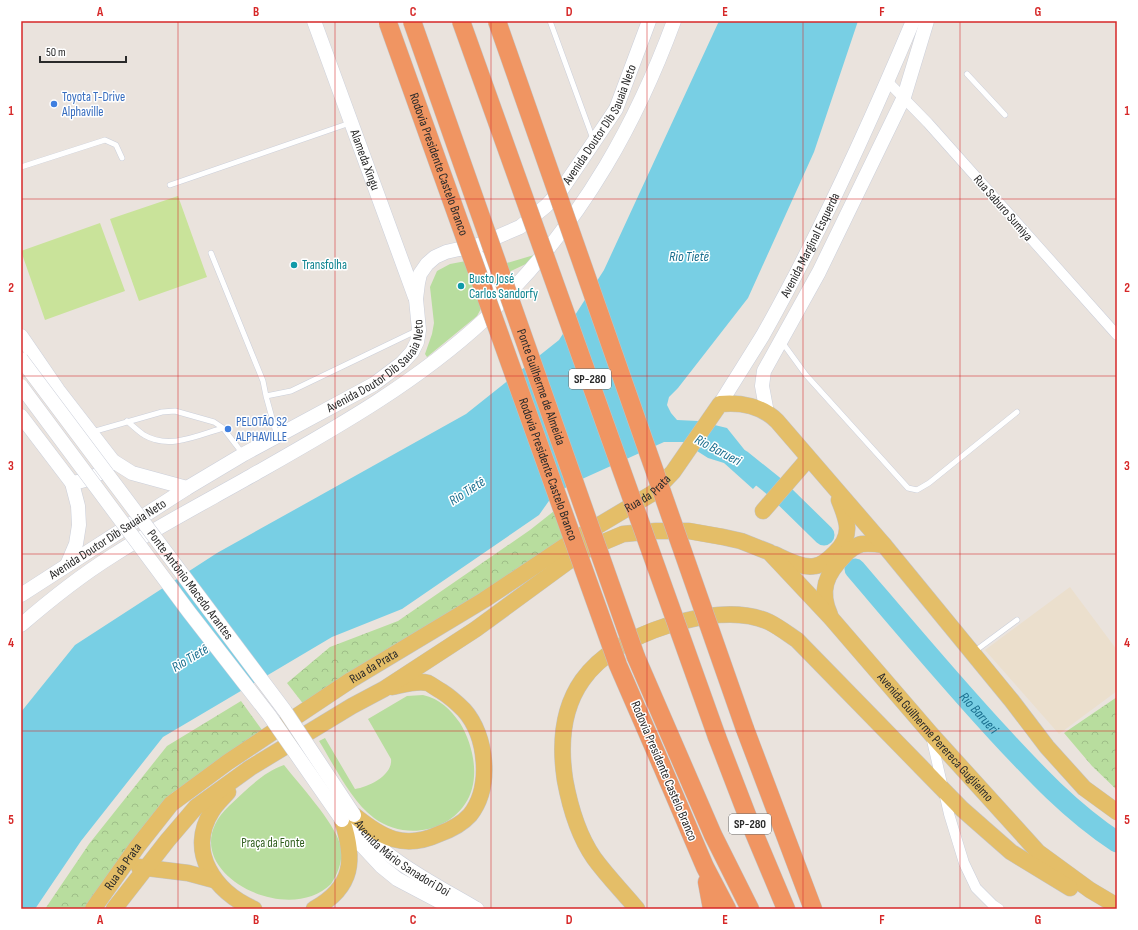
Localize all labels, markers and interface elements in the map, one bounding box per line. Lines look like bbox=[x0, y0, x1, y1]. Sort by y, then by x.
text: A bbox=[96, 4, 104, 20]
text: B bbox=[253, 4, 259, 20]
text: C bbox=[410, 4, 417, 20]
text: D bbox=[566, 4, 573, 20]
text: E bbox=[722, 4, 728, 20]
text: F bbox=[879, 4, 885, 20]
text: G bbox=[1035, 4, 1042, 20]
scale bar bbox=[40, 38, 126, 64]
text: 50 m bbox=[46, 45, 66, 60]
street label: Avenida Doutor Dib Sauaia Neto bbox=[559, 62, 640, 189]
place label: Toyota T-Drive Alphaville bbox=[61, 89, 125, 120]
street label: Rodovia Presidente Castelo Branco bbox=[406, 91, 472, 238]
marker: Toyota T-Drive Alphaville bbox=[49, 99, 59, 109]
text: 1 bbox=[8, 103, 14, 119]
text: 1 bbox=[1124, 103, 1130, 119]
street label: Alameda Xingu bbox=[346, 127, 383, 193]
street label: Rua Saburo Sumiya bbox=[970, 172, 1036, 244]
street label: Avenida Marginal Esquerda bbox=[777, 190, 843, 301]
water label: Rio Tietê bbox=[669, 248, 709, 265]
place label: Transfolha bbox=[302, 257, 347, 273]
marker: Transfolha bbox=[289, 260, 299, 270]
place label: Busto José Carlos Sandorfy bbox=[469, 271, 538, 302]
text: 2 bbox=[8, 280, 14, 296]
text: 2 bbox=[1124, 280, 1130, 296]
marker: Busto José Carlos Sandorfy bbox=[456, 281, 466, 291]
street label: Avenida Doutor Dib Sauaia Neto bbox=[323, 319, 427, 417]
street label: Ponte Guilherme de Almeida bbox=[513, 327, 569, 447]
road number: SP-280 bbox=[569, 369, 611, 389]
street label: Rodovia Presidente Castelo Branco bbox=[515, 396, 581, 543]
place label: PELOTÃO S2 ALPHAVILLE bbox=[235, 414, 287, 445]
marker: PELOTÃO S2 ALPHAVILLE bbox=[223, 424, 233, 434]
water label: Rio Barueri bbox=[692, 431, 745, 469]
text: 3 bbox=[8, 458, 14, 474]
text: 3 bbox=[1124, 458, 1130, 474]
street label: Rua da Prata bbox=[622, 471, 674, 516]
water label: Rio Tietê bbox=[446, 473, 489, 509]
street label: Avenida Doutor Dib Sauaia Neto bbox=[45, 496, 169, 583]
street label: Ponte Antônio Macedo Arantes bbox=[144, 526, 237, 643]
text: 4 bbox=[8, 635, 14, 651]
text: 4 bbox=[1124, 635, 1130, 651]
water label: Rio Tietê bbox=[169, 640, 212, 676]
street label: Rua da Prata bbox=[346, 646, 401, 687]
street label: Avenida Guilherme Perereca Guglielmo bbox=[873, 669, 997, 805]
water label: Rio Barueri bbox=[956, 688, 1003, 737]
street label: Rodovia Presidente Castelo Branco bbox=[627, 699, 701, 843]
text: 5 bbox=[8, 812, 14, 828]
text: 5 bbox=[1124, 812, 1130, 828]
road number: SP-280 bbox=[729, 814, 771, 834]
street label: Avenida Mário Sanadori Doi bbox=[350, 816, 453, 900]
park label: Praça da Fonte bbox=[241, 835, 305, 851]
street label: Rua da Prata bbox=[101, 840, 145, 893]
text: A bbox=[96, 912, 104, 928]
text: B bbox=[253, 912, 259, 928]
text: C bbox=[410, 912, 417, 928]
text: D bbox=[566, 912, 573, 928]
text: E bbox=[722, 912, 728, 928]
text: F bbox=[879, 912, 885, 928]
text: G bbox=[1035, 912, 1042, 928]

